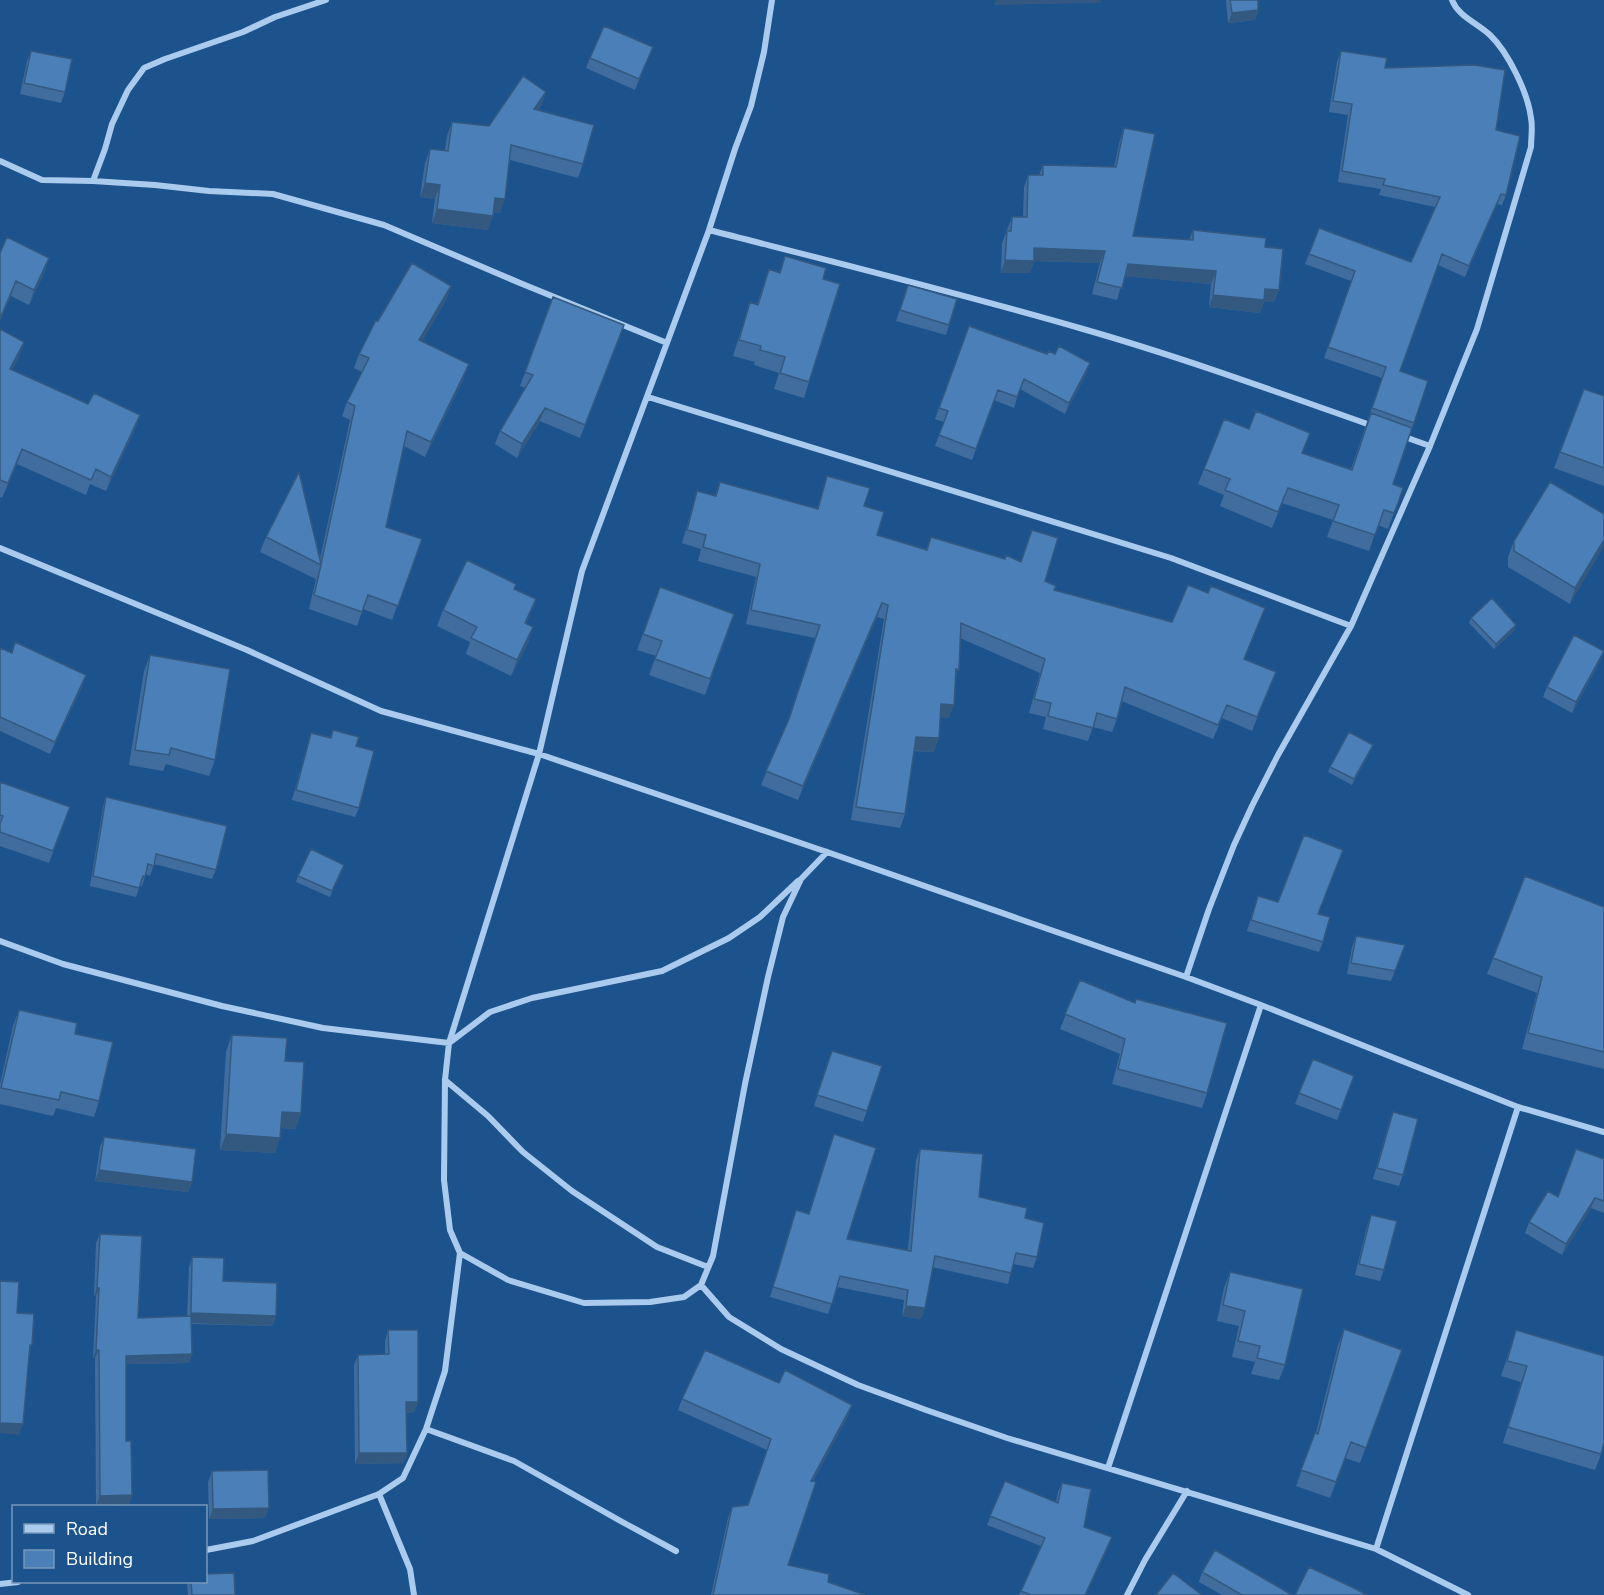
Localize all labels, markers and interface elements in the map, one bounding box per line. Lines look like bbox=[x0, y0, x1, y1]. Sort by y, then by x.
legend bbox=[12, 1505, 207, 1583]
text: Road bbox=[66, 1517, 108, 1541]
text: Building bbox=[66, 1547, 133, 1571]

